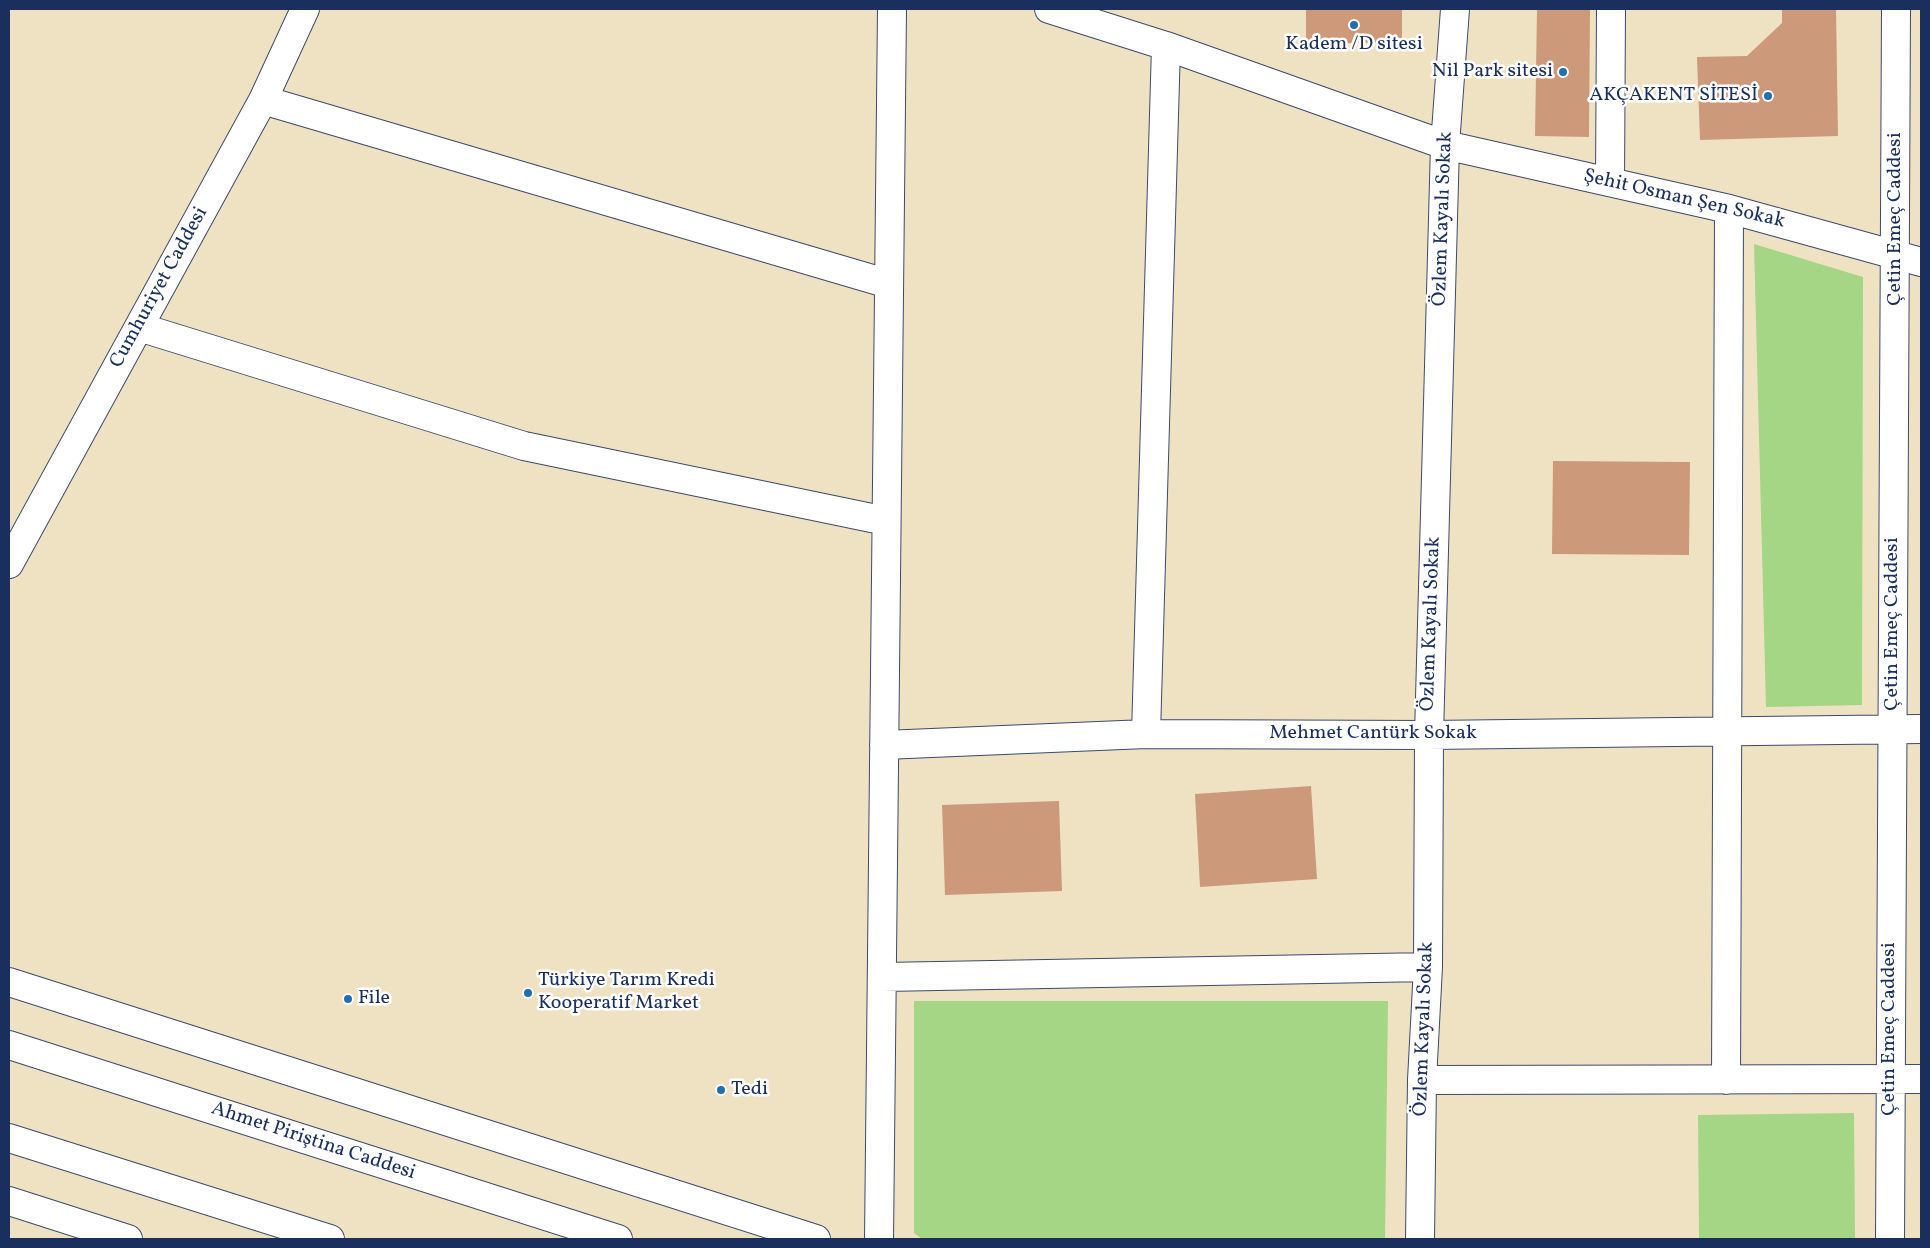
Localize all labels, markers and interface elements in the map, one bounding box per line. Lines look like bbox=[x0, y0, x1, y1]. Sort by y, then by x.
marker: Kadem /D sitesi bbox=[1348, 19, 1360, 31]
place label: Kadem /D sitesi bbox=[1285, 33, 1423, 57]
place label: Nil Park sitesi bbox=[1432, 60, 1553, 84]
marker: Nil Park sitesi bbox=[1557, 66, 1569, 78]
place label: AKÇAKENT SİTESİ bbox=[1589, 84, 1758, 108]
marker: AKÇAKENT SİTESİ bbox=[1762, 90, 1774, 102]
street label: Özlem Kayalı Sokak bbox=[1429, 131, 1459, 307]
street label: Çetin Emeç Caddesi bbox=[1884, 132, 1908, 306]
street label: Şehit Osman Şen Sokak bbox=[1581, 165, 1787, 235]
street label: Cumhuriyet Caddesi bbox=[106, 203, 214, 373]
street label: Özlem Kayalı Sokak bbox=[1417, 536, 1447, 712]
street label: Çetin Emeç Caddesi bbox=[1881, 537, 1905, 711]
street label: Mehmet Cantürk Sokak bbox=[1269, 722, 1477, 746]
street label: Özlem Kayalı Sokak bbox=[1410, 941, 1440, 1117]
street label: Çetin Emeç Caddesi bbox=[1878, 942, 1902, 1116]
place label: Türkiye Tarım Kredi Kooperatif Market bbox=[538, 969, 715, 1016]
place label: File bbox=[358, 987, 390, 1011]
marker: Türkiye Tarım Kredi Kooperatif Market bbox=[522, 987, 534, 999]
marker: File bbox=[342, 993, 354, 1005]
place label: Tedi bbox=[731, 1078, 768, 1102]
marker: Tedi bbox=[715, 1084, 727, 1096]
street label: Ahmet Piriştina Caddesi bbox=[208, 1098, 418, 1186]

